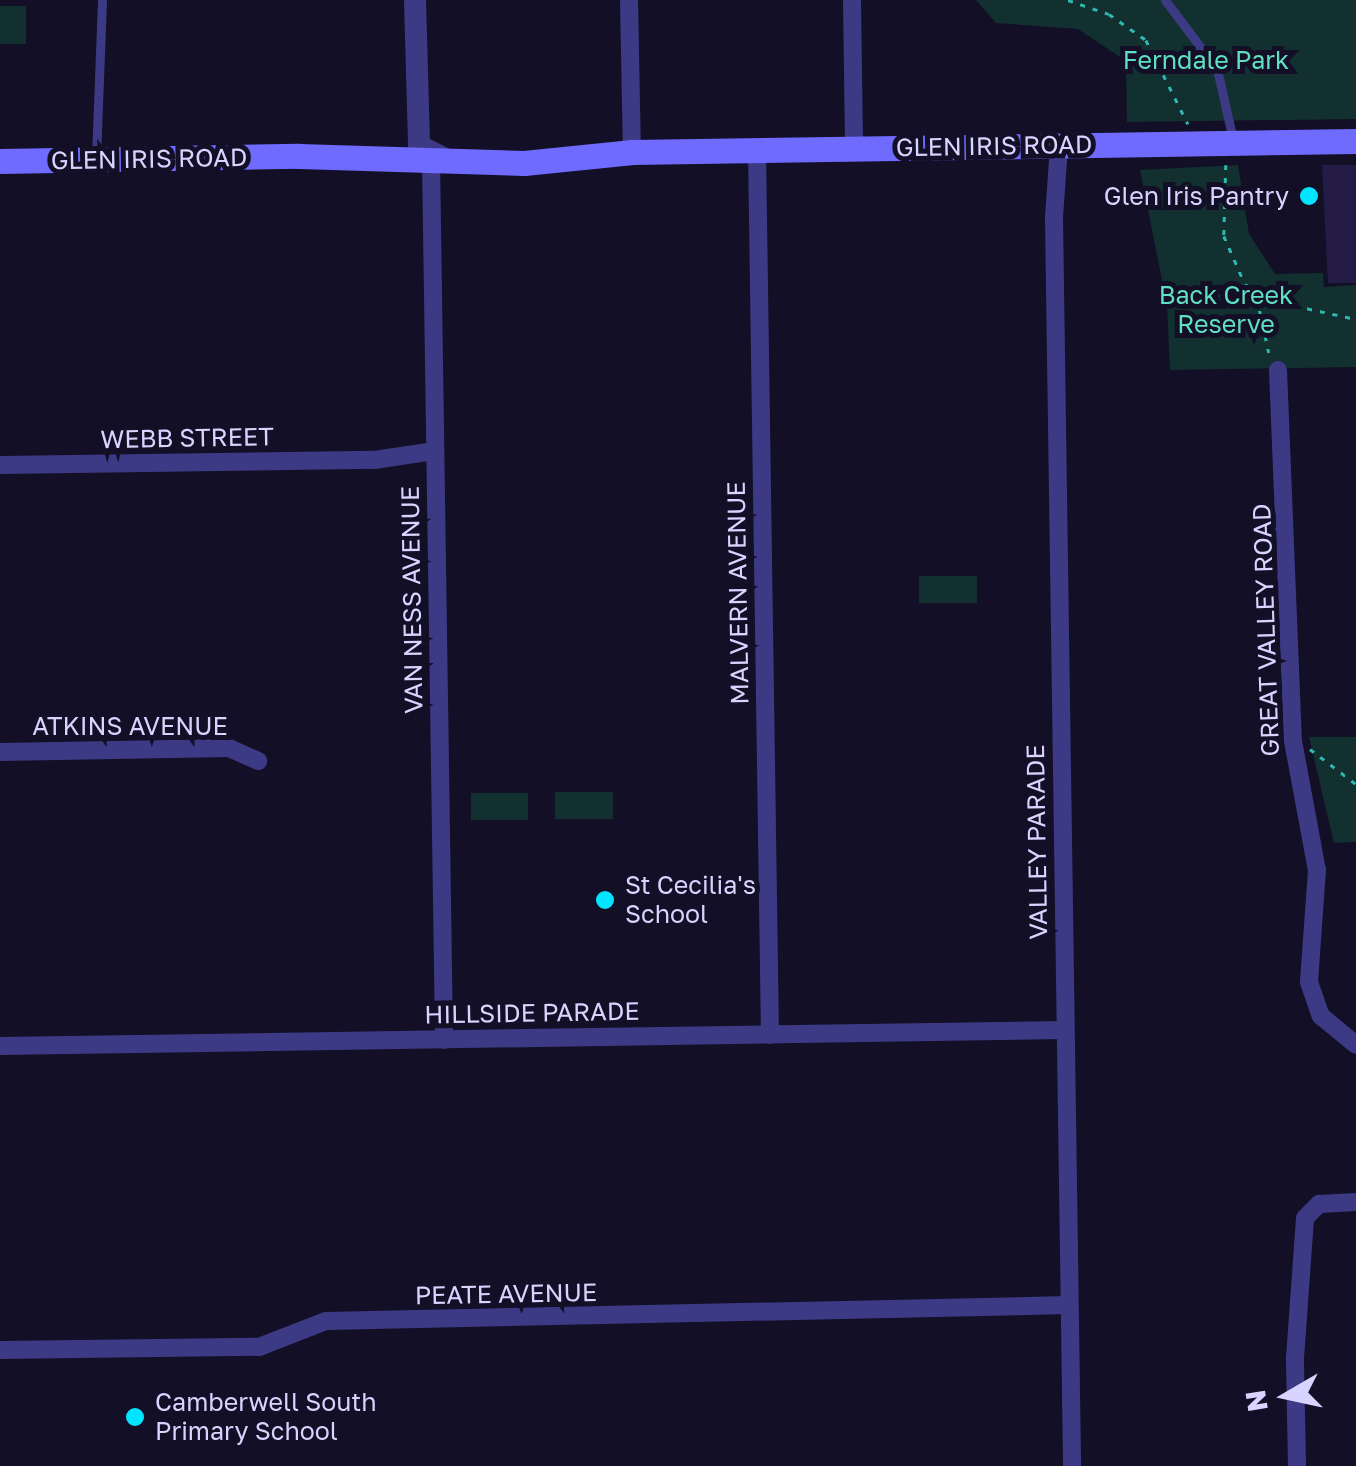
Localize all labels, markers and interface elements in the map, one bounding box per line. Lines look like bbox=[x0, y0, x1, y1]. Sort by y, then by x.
park label: Ferndale Park bbox=[1123, 45, 1289, 75]
street label: GLEN IRIS ROAD bbox=[895, 129, 1093, 163]
street label: GLEN IRIS ROAD bbox=[50, 142, 248, 176]
place label: Glen Iris Pantry bbox=[1104, 181, 1289, 211]
marker: Glen Iris Pantry bbox=[1298, 185, 1320, 207]
park label: Back Creek Reserve bbox=[1159, 281, 1293, 340]
street label: WEBB STREET bbox=[100, 421, 274, 455]
street label: MALVERN AVENUE bbox=[721, 481, 755, 705]
street label: VAN NESS AVENUE bbox=[395, 486, 429, 714]
street label: GREAT VALLEY ROAD bbox=[1247, 503, 1285, 757]
street label: ATKINS AVENUE bbox=[32, 711, 228, 741]
street label: VALLEY PARADE bbox=[1020, 744, 1054, 940]
place label: St Cecilia's School bbox=[625, 871, 756, 930]
marker: St Cecilia's School bbox=[594, 889, 616, 911]
street label: HILLSIDE PARADE bbox=[424, 996, 640, 1030]
street label: PEATE AVENUE bbox=[415, 1277, 597, 1311]
north arrow bbox=[1236, 1346, 1336, 1446]
place label: Camberwell South Primary School bbox=[155, 1388, 377, 1447]
text: N bbox=[1238, 1388, 1274, 1414]
marker: Camberwell South Primary School bbox=[124, 1406, 146, 1428]

